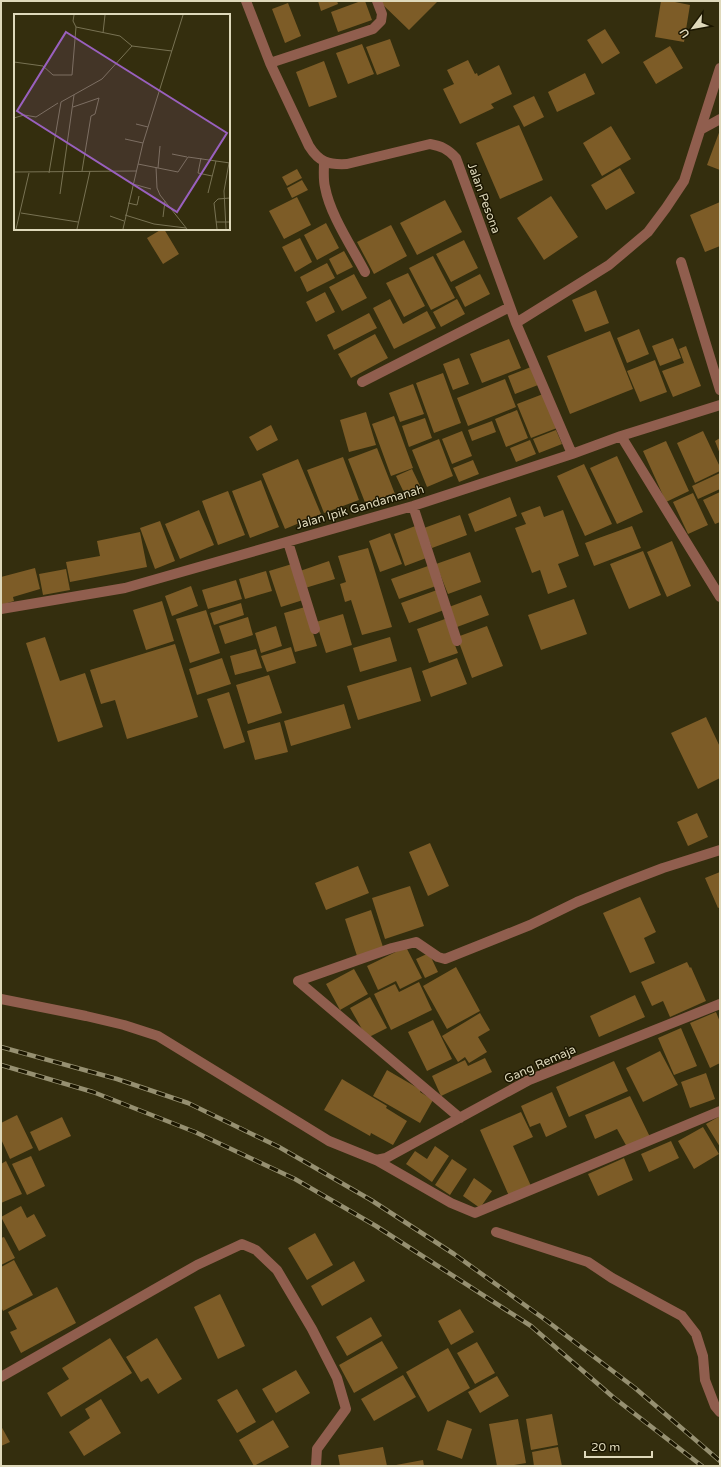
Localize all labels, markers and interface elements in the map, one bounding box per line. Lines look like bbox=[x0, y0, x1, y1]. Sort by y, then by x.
north arrow bbox=[673, 8, 713, 48]
inset map bbox=[14, 14, 230, 230]
text: U bbox=[677, 26, 693, 40]
street label: Jalan Pesona bbox=[465, 161, 503, 235]
street label: Jalan Ipik Gandamanah bbox=[294, 482, 426, 532]
street label: Gang Remaja bbox=[502, 1042, 578, 1086]
scale bar bbox=[585, 1433, 652, 1459]
text: 20 m bbox=[591, 1440, 620, 1454]

